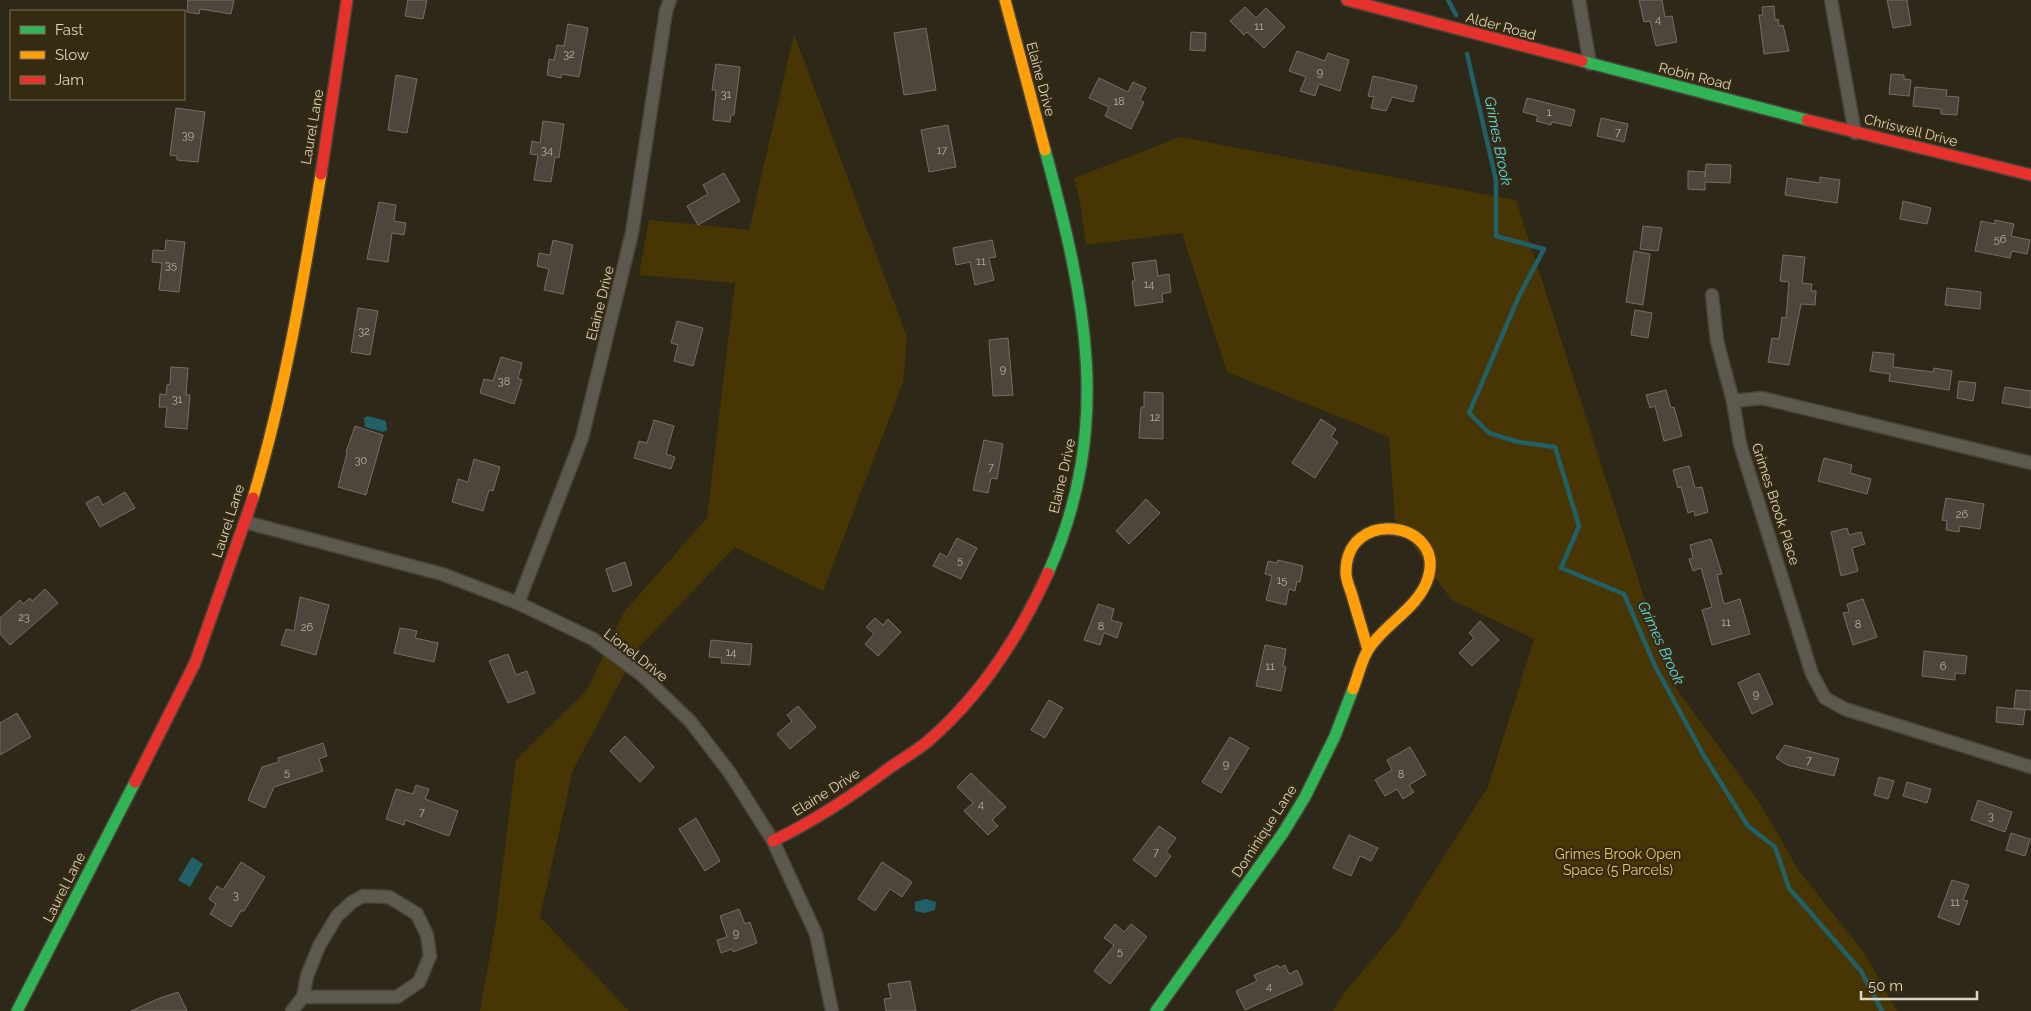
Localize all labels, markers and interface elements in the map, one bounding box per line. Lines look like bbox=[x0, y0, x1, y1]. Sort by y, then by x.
street label: Alder Road bbox=[1464, 9, 1538, 43]
legend bbox=[10, 10, 185, 100]
house number: 4 bbox=[1655, 13, 1661, 26]
house number: 11 bbox=[1254, 20, 1264, 33]
text: Fast bbox=[55, 21, 83, 39]
street label: Elaine Drive bbox=[1023, 40, 1059, 118]
text: Slow bbox=[55, 46, 89, 64]
house number: 32 bbox=[563, 48, 575, 61]
street label: Robin Road bbox=[1657, 59, 1733, 93]
house number: 9 bbox=[1317, 66, 1323, 79]
text: Jam bbox=[55, 71, 84, 89]
street label: Laurel Lane bbox=[298, 88, 326, 166]
house number: 31 bbox=[721, 88, 732, 101]
house number: 18 bbox=[1113, 95, 1125, 108]
water label: Grimes Brook bbox=[1481, 95, 1515, 187]
house number: 1 bbox=[1547, 106, 1552, 119]
street label: Chriswell Drive bbox=[1863, 111, 1959, 149]
house number: 7 bbox=[1615, 126, 1621, 139]
house number: 39 bbox=[182, 129, 194, 142]
house number: 34 bbox=[541, 144, 553, 157]
house number: 17 bbox=[937, 144, 947, 157]
house number: 56 bbox=[1994, 233, 2007, 246]
house number: 11 bbox=[976, 255, 986, 268]
house number: 35 bbox=[165, 259, 177, 272]
street label: Elaine Drive bbox=[583, 264, 617, 342]
house number: 14 bbox=[1144, 278, 1154, 291]
house number: 32 bbox=[358, 325, 370, 338]
house number: 9 bbox=[1000, 363, 1006, 376]
house number: 38 bbox=[498, 375, 510, 388]
house number: 31 bbox=[172, 393, 183, 406]
house number: 12 bbox=[1150, 411, 1160, 424]
street label: Elaine Drive bbox=[1046, 437, 1078, 515]
street label: Grimes Brook Place bbox=[1749, 441, 1803, 567]
house number: 30 bbox=[355, 454, 368, 467]
house number: 7 bbox=[988, 461, 994, 474]
street label: Laurel Lane bbox=[209, 482, 247, 560]
house number: 26 bbox=[1956, 508, 1969, 521]
house number: 5 bbox=[957, 554, 963, 567]
house number: 15 bbox=[1277, 574, 1287, 587]
water label: Grimes Brook bbox=[1634, 598, 1688, 688]
house number: 23 bbox=[18, 611, 30, 624]
house number: 11 bbox=[1721, 616, 1731, 629]
house number: 8 bbox=[1855, 618, 1861, 631]
house number: 8 bbox=[1098, 620, 1104, 633]
house number: 26 bbox=[301, 621, 314, 634]
street label: Lionel Drive bbox=[601, 625, 671, 685]
house number: 14 bbox=[726, 646, 736, 659]
house number: 11 bbox=[1265, 660, 1275, 673]
house number: 6 bbox=[1940, 660, 1947, 673]
house number: 9 bbox=[1753, 688, 1759, 701]
house number: 7 bbox=[1806, 754, 1812, 767]
house number: 9 bbox=[1223, 758, 1229, 771]
street label: Elaine Drive bbox=[789, 765, 863, 819]
house number: 5 bbox=[284, 766, 290, 779]
house number: 8 bbox=[1398, 768, 1404, 781]
street label: Dominique Lane bbox=[1228, 782, 1300, 880]
house number: 4 bbox=[978, 798, 984, 811]
house number: 7 bbox=[419, 806, 425, 819]
house number: 3 bbox=[1988, 810, 1994, 823]
house number: 7 bbox=[1153, 846, 1159, 859]
park label: Grimes Brook Open Space (5 Parcels) bbox=[1555, 846, 1681, 878]
street label: Laurel Lane bbox=[40, 849, 88, 925]
house number: 3 bbox=[233, 889, 239, 902]
house number: 11 bbox=[1950, 896, 1960, 909]
house number: 9 bbox=[733, 927, 739, 940]
house number: 5 bbox=[1117, 945, 1123, 958]
scale bar bbox=[1861, 968, 1977, 1000]
text: 50 m bbox=[1868, 977, 1903, 995]
house number: 4 bbox=[1266, 980, 1272, 993]

